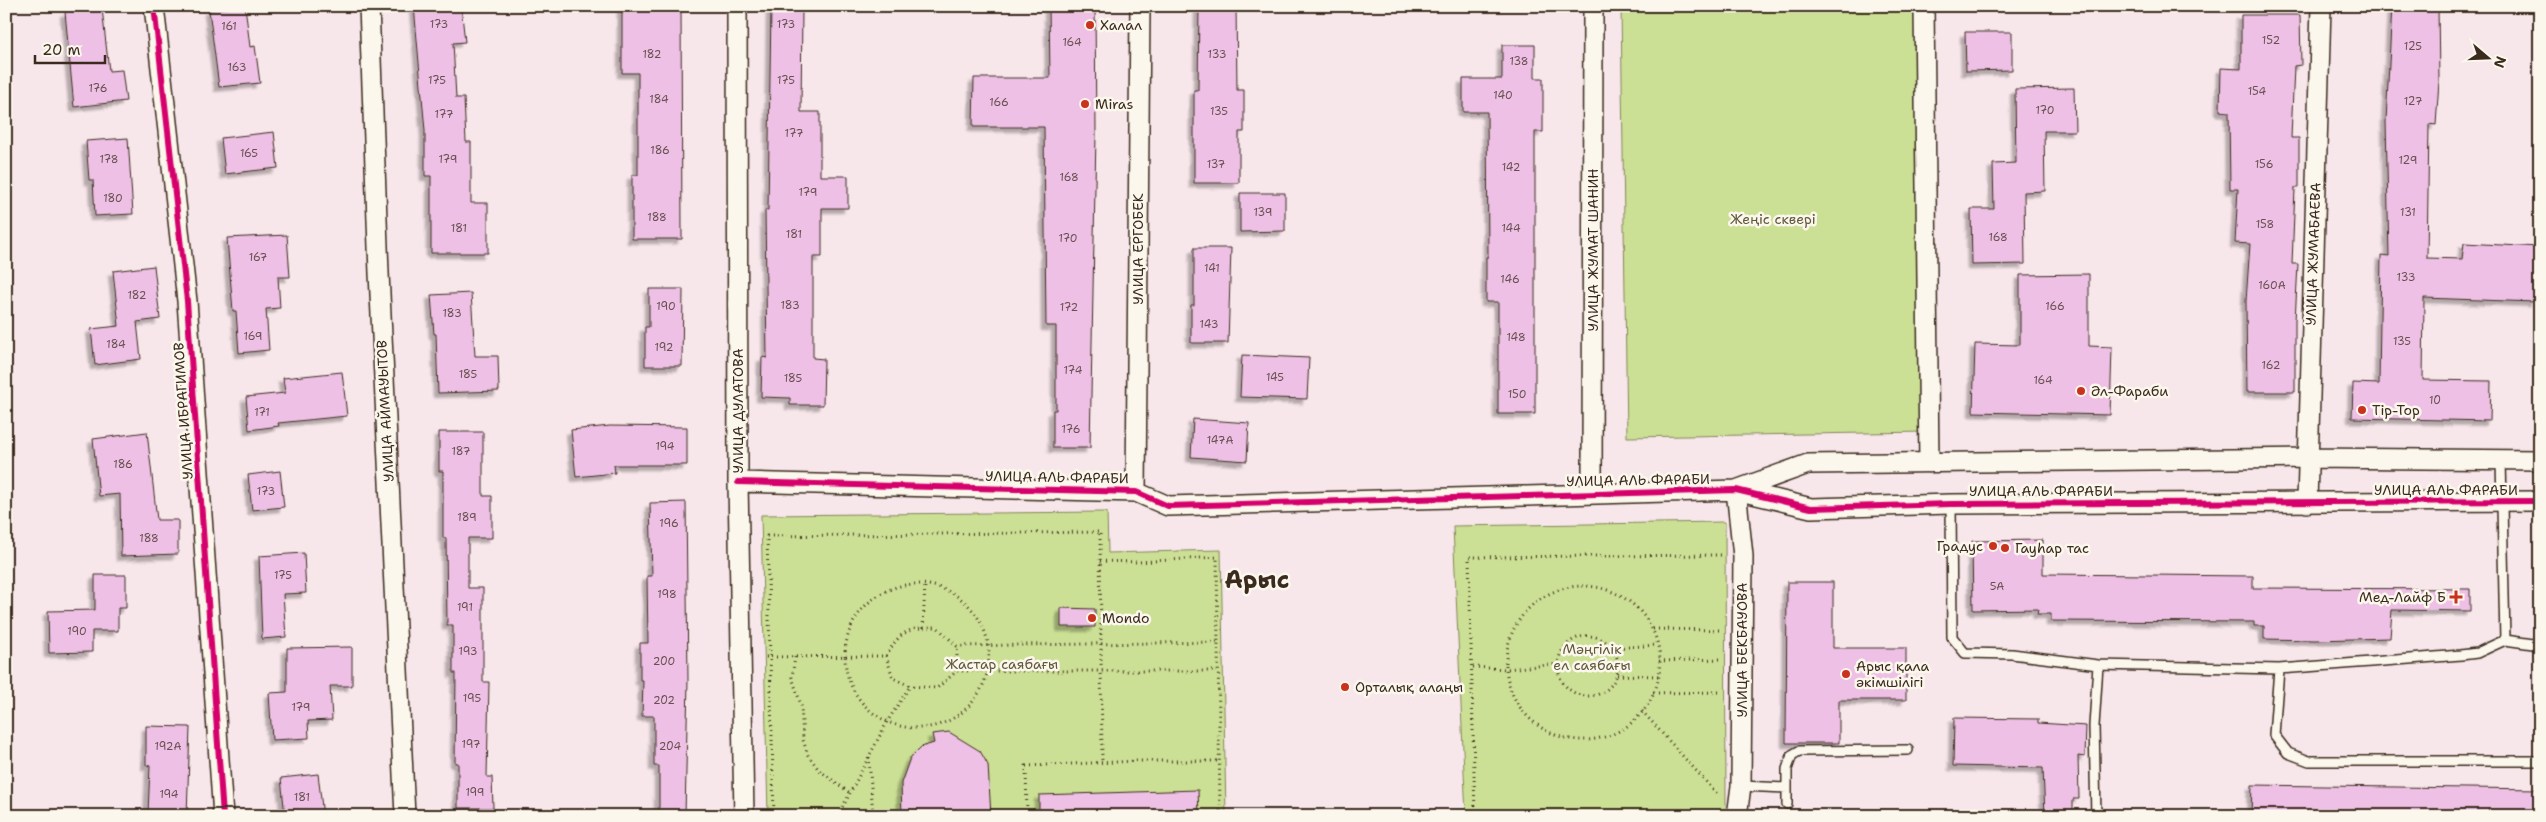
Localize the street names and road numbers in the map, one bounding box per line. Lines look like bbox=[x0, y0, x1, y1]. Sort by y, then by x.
street label: УЛИЦА ЖУМАТ ШАНИН bbox=[1584, 168, 1602, 332]
street label: УЛИЦА ЖУМАБАЕВА bbox=[2302, 182, 2324, 326]
street label: УЛИЦА ЕРГОБЕК bbox=[1129, 193, 1147, 305]
street label: УЛИЦА АЙМАУЫТОВ bbox=[372, 340, 398, 482]
street label: УЛИЦА ИБРАГИМОВ bbox=[169, 342, 197, 480]
street label: УЛИЦА ДУЛАТОВА bbox=[729, 348, 747, 474]
street label: УЛИЦА АЛЬ ФАРАБИ bbox=[985, 467, 1129, 487]
street label: УЛИЦА АЛЬ ФАРАБИ bbox=[1566, 470, 1710, 490]
street label: УЛИЦА АЛЬ ФАРАБИ bbox=[2374, 481, 2518, 499]
street label: УЛИЦА АЛЬ ФАРАБИ bbox=[1969, 482, 2113, 500]
street label: УЛИЦА БЕКБАУОВА bbox=[1733, 583, 1751, 717]

